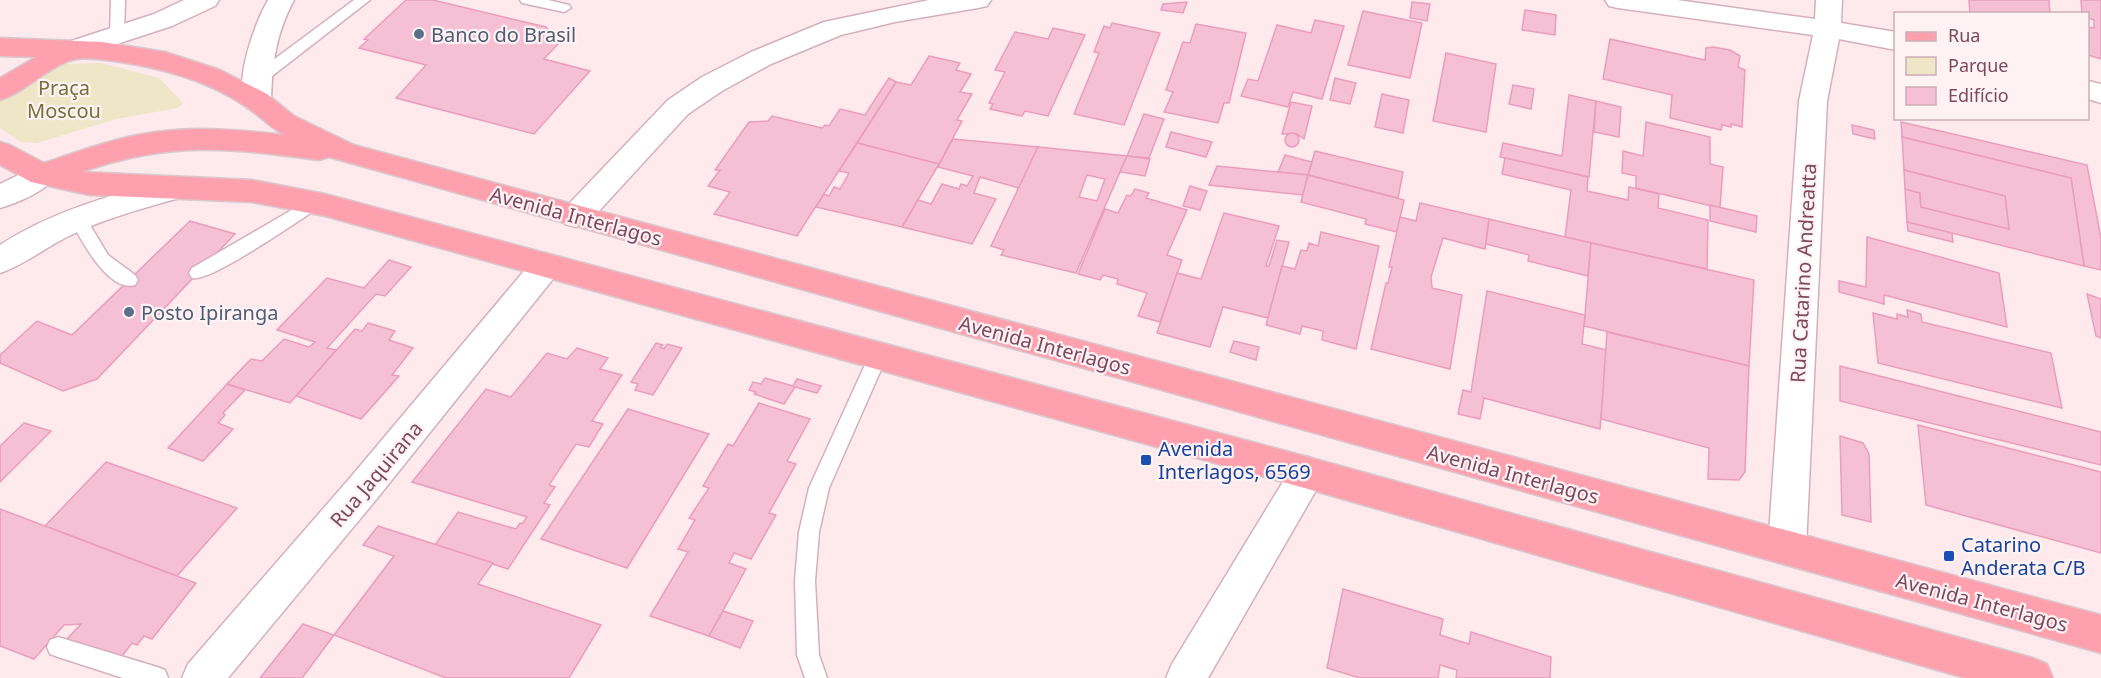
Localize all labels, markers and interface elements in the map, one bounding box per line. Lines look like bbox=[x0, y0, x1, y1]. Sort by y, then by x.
legend bbox=[1894, 12, 2089, 120]
place label: Banco do Brasil bbox=[431, 21, 576, 48]
text: Rua bbox=[1948, 23, 1980, 47]
marker: Banco do Brasil bbox=[412, 27, 426, 41]
text: Parque bbox=[1948, 53, 2008, 77]
park label: Praça Moscou bbox=[27, 74, 101, 124]
text: Edifício bbox=[1948, 83, 2009, 107]
street label: Rua Catarino Andreatta bbox=[1784, 162, 1822, 384]
street label: Avenida Interlagos bbox=[487, 180, 665, 252]
place label: Posto Ipiranga bbox=[141, 299, 279, 326]
marker: Posto Ipiranga bbox=[122, 305, 136, 319]
street label: Avenida Interlagos bbox=[956, 309, 1134, 381]
street label: Rua Jaquirana bbox=[324, 415, 428, 533]
place label: Avenida Interlagos, 6569 bbox=[1158, 435, 1311, 485]
street label: Avenida Interlagos bbox=[1424, 438, 1602, 510]
marker: Avenida Interlagos, 6569 bbox=[1139, 453, 1153, 467]
place label: Catarino Anderata C/B bbox=[1961, 531, 2086, 581]
marker: Catarino Anderata C/B bbox=[1942, 549, 1956, 563]
street label: Avenida Interlagos bbox=[1893, 566, 2071, 638]

